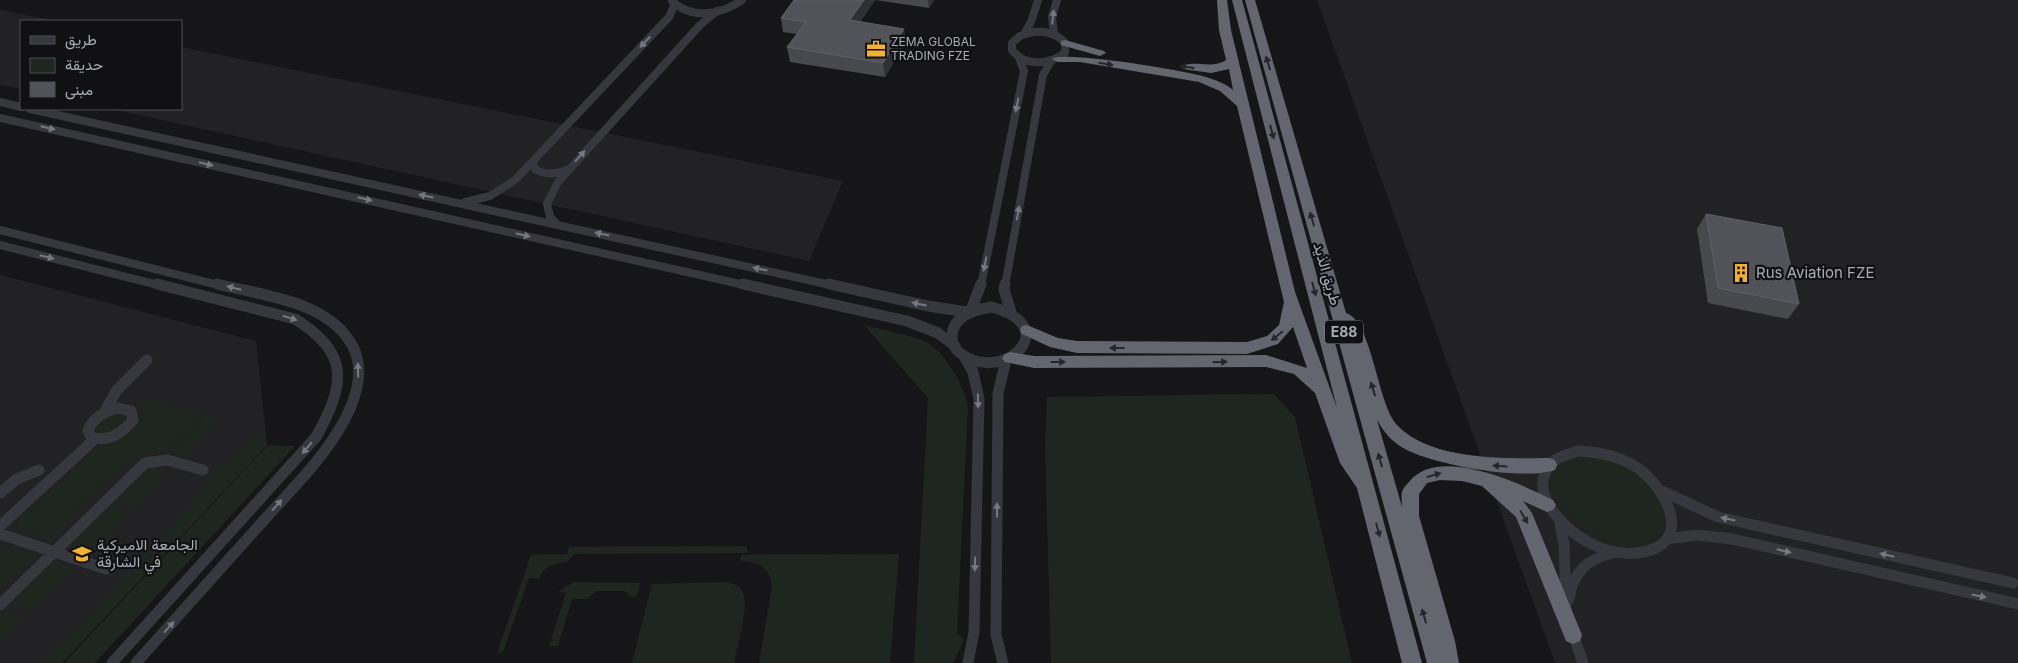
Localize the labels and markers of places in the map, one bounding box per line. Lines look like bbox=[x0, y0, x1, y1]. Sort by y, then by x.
place label: ZEMA GLOBAL TRADING FZE bbox=[891, 34, 976, 63]
office icon: ZEMA GLOBAL TRADING FZE bbox=[865, 38, 887, 60]
building icon: Rus Aviation FZE bbox=[1730, 262, 1752, 284]
place label: Rus Aviation FZE bbox=[1756, 263, 1874, 282]
place label: الجامعة الاميركية في الشارقة bbox=[97, 535, 198, 575]
school or university icon: الجامعة الاميركية في الشارقة bbox=[71, 543, 93, 565]

